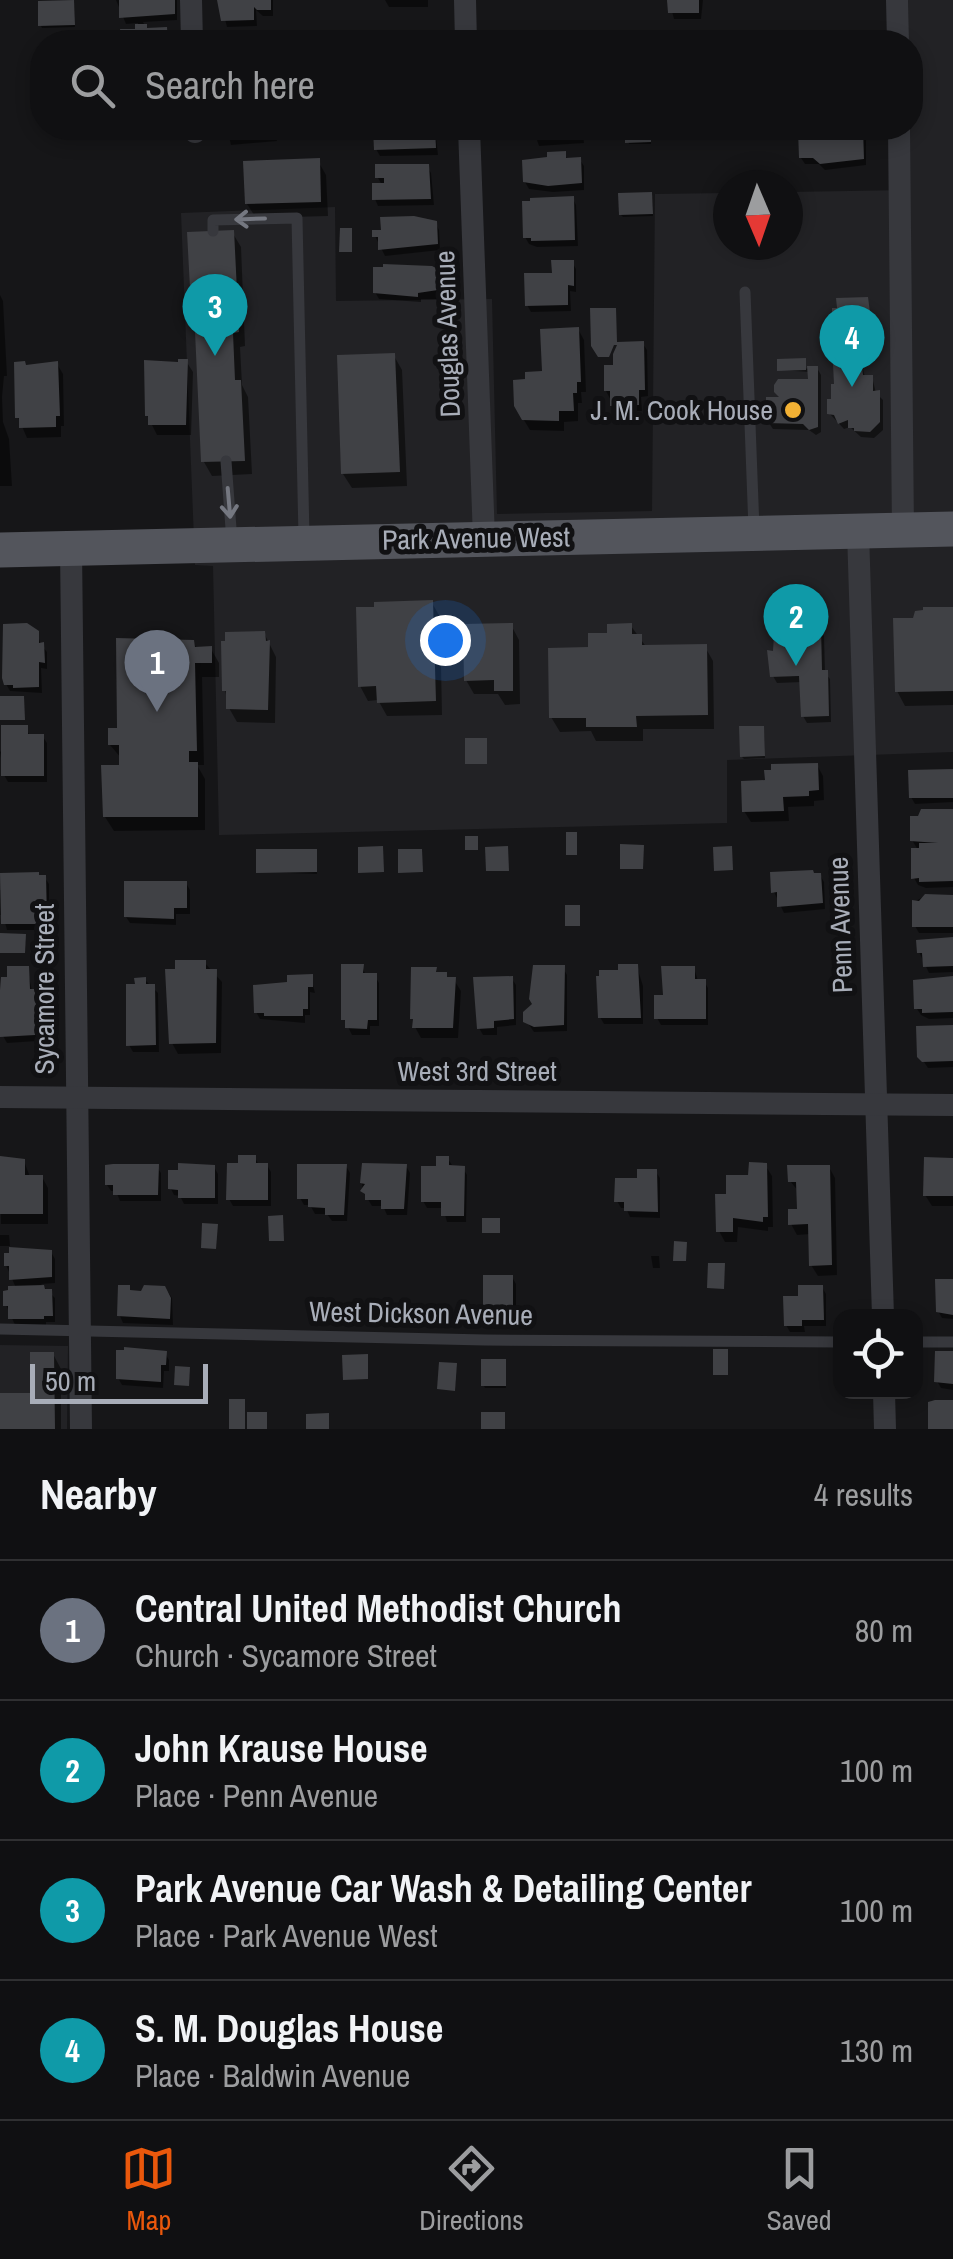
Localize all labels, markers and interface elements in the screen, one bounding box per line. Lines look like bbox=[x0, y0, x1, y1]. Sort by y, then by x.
search box bbox=[30, 30, 923, 140]
icon: search bbox=[65, 58, 120, 113]
text: Search here bbox=[145, 60, 315, 111]
north arrow bbox=[713, 170, 803, 260]
one-way arrow bbox=[234, 210, 266, 229]
street label: Douglas Avenue bbox=[425, 250, 469, 418]
pin: 3 bbox=[182, 274, 248, 356]
pin: 4 bbox=[820, 304, 884, 387]
place label: J. M. Cook House bbox=[591, 391, 773, 429]
marker: J. M. Cook House bbox=[782, 399, 804, 421]
one-way arrow bbox=[220, 486, 239, 518]
street label: Park Avenue West bbox=[382, 517, 570, 559]
pin: 2 bbox=[764, 584, 828, 666]
your location bbox=[420, 615, 471, 666]
pin: 1 bbox=[124, 630, 190, 712]
street label: Penn Avenue bbox=[819, 856, 861, 994]
street label: Sycamore Street bbox=[25, 904, 63, 1075]
street label: West 3rd Street bbox=[397, 1052, 557, 1090]
street label: West Dickson Avenue bbox=[309, 1292, 533, 1334]
map controls bbox=[833, 1309, 923, 1399]
button: locate bbox=[833, 1309, 923, 1399]
scale bar bbox=[30, 1359, 208, 1404]
text: 50 m bbox=[45, 1362, 96, 1400]
text: Nearby bbox=[40, 1466, 157, 1522]
text: 4 results bbox=[814, 1473, 913, 1516]
text: Central United Methodist Church bbox=[135, 1583, 621, 1634]
text: 1 bbox=[65, 1609, 80, 1652]
text: 80 m bbox=[855, 1609, 913, 1652]
text: Church · Sycamore Street bbox=[135, 1634, 437, 1677]
text: John Krause House bbox=[135, 1723, 428, 1774]
text: 2 bbox=[65, 1749, 80, 1792]
text: 100 m bbox=[840, 1749, 913, 1792]
text: Place · Penn Avenue bbox=[135, 1774, 378, 1817]
text: Park Avenue Car Wash & Detailing Center bbox=[135, 1863, 752, 1914]
text: 3 bbox=[65, 1889, 80, 1932]
text: 100 m bbox=[840, 1889, 913, 1932]
text: Place · Park Avenue West bbox=[135, 1914, 438, 1957]
text: S. M. Douglas House bbox=[135, 2003, 443, 2054]
text: 4 bbox=[65, 2029, 80, 2072]
text: 130 m bbox=[840, 2029, 913, 2072]
text: Place · Baldwin Avenue bbox=[135, 2054, 410, 2097]
tab: Map bbox=[121, 2141, 176, 2239]
tab: Directions bbox=[419, 2141, 524, 2239]
tab: Saved bbox=[767, 2141, 832, 2239]

